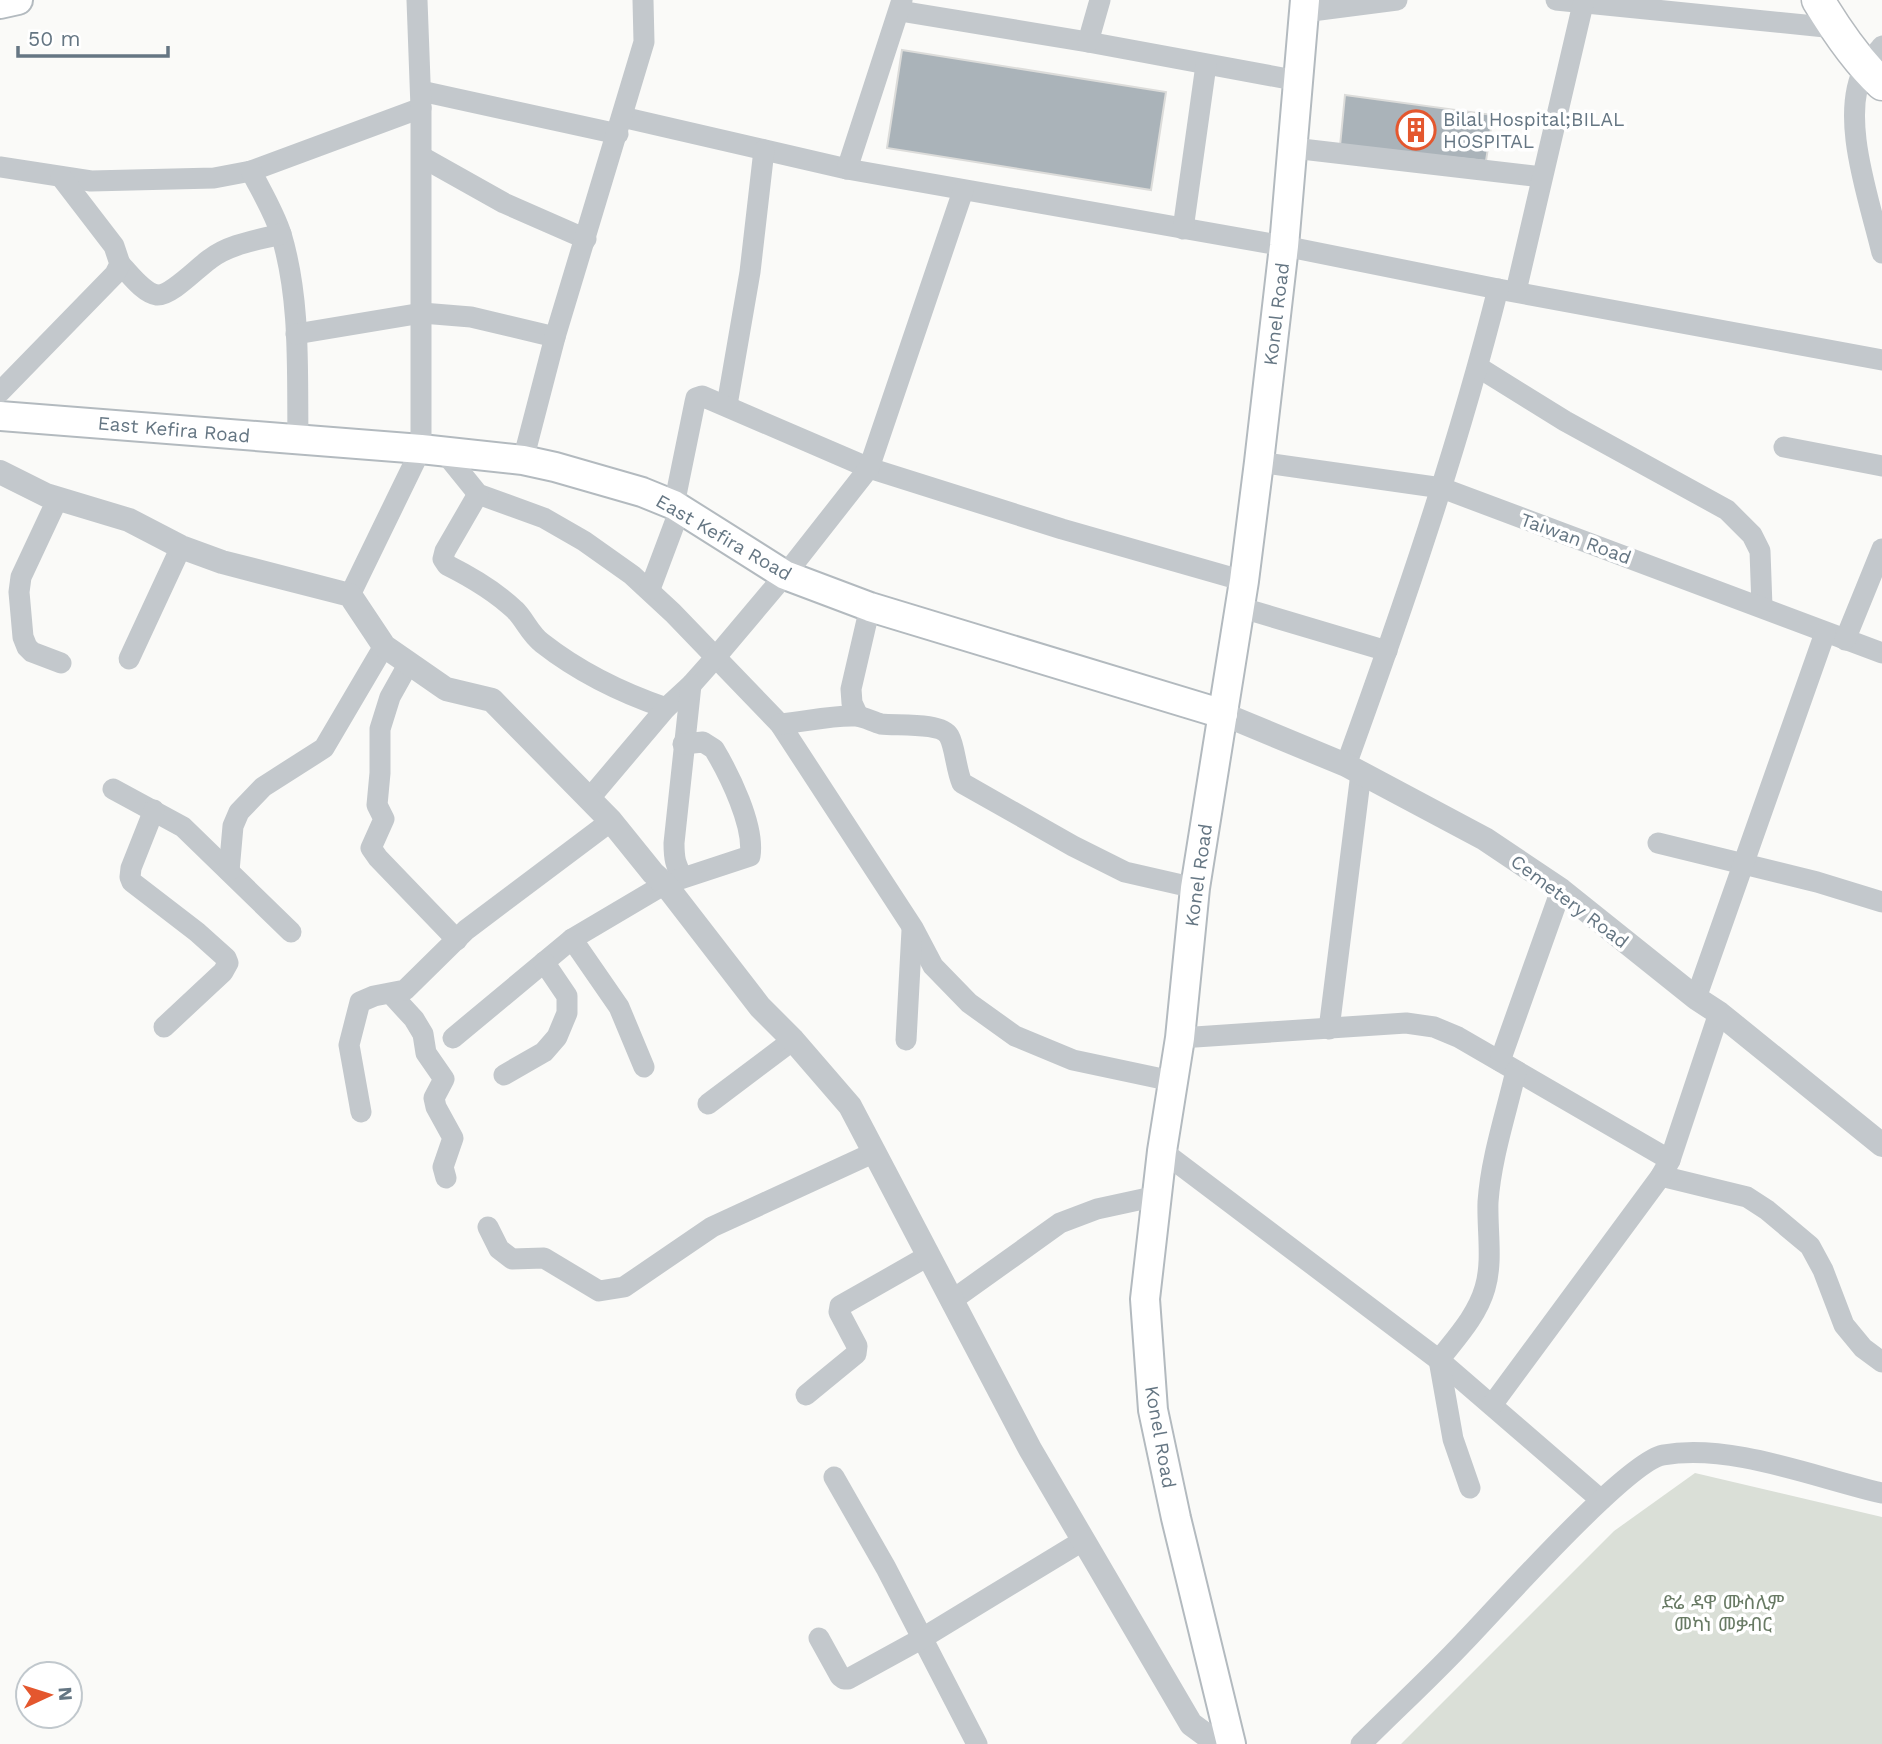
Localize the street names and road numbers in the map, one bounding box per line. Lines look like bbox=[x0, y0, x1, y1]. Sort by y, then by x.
street label: Konel Road bbox=[1259, 261, 1294, 367]
street label: East Kefira Road bbox=[97, 411, 251, 448]
street label: East Kefira Road bbox=[652, 489, 796, 586]
street label: Taiwan Road bbox=[1517, 508, 1634, 569]
street label: Konel Road bbox=[1180, 822, 1217, 928]
street label: Cemetery Road bbox=[1506, 850, 1633, 953]
street label: Konel Road bbox=[1140, 1384, 1181, 1490]

